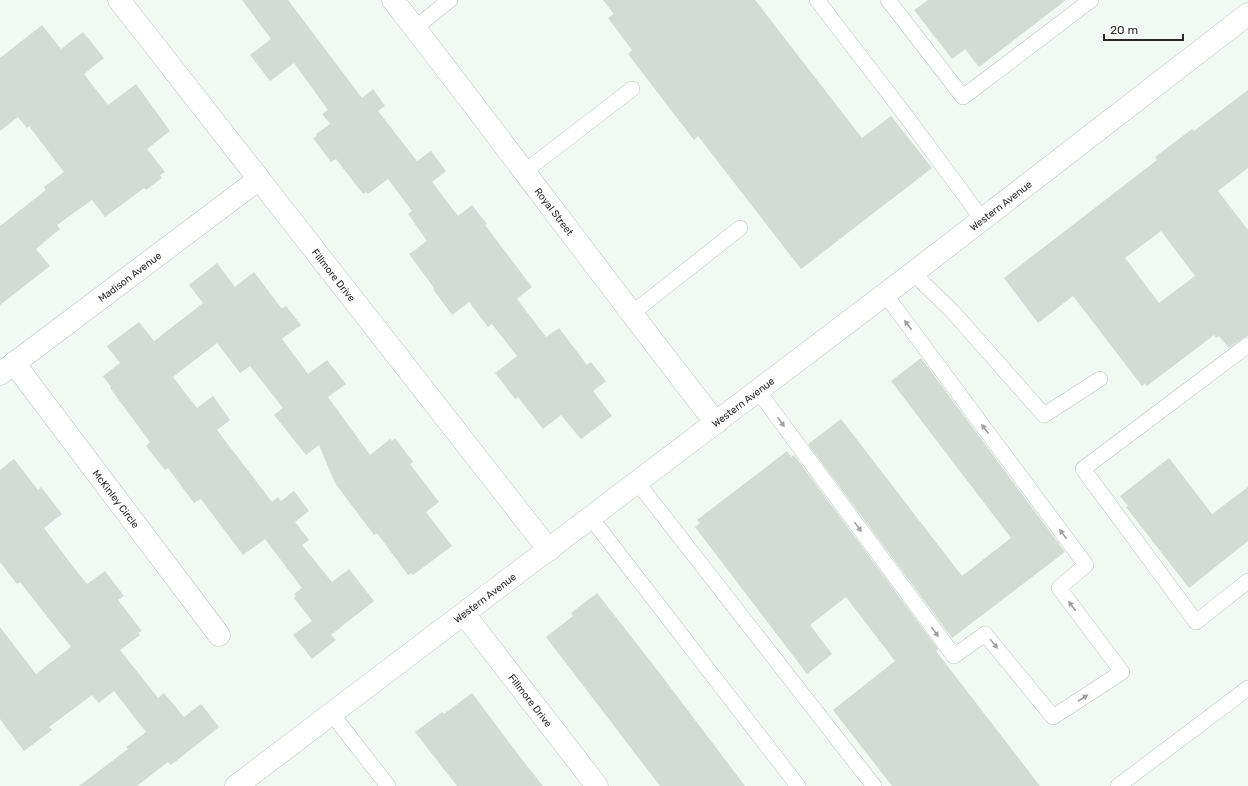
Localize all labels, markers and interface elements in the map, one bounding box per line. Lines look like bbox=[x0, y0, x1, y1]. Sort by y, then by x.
scale bar bbox=[1104, 16, 1183, 42]
text: 20 m bbox=[1110, 23, 1138, 37]
street label: Western Avenue bbox=[968, 178, 1035, 234]
street label: Royal Street bbox=[532, 186, 576, 238]
street label: Fillmore Drive bbox=[309, 247, 358, 305]
street label: Madison Avenue bbox=[96, 249, 164, 305]
one-way arrow bbox=[904, 319, 912, 330]
street label: Western Avenue bbox=[710, 375, 777, 430]
one-way arrow bbox=[777, 417, 785, 428]
one-way arrow bbox=[981, 424, 990, 435]
street label: McKinley Circle bbox=[90, 468, 142, 531]
one-way arrow bbox=[854, 522, 862, 532]
one-way arrow bbox=[1059, 528, 1067, 539]
street label: Western Avenue bbox=[452, 571, 519, 626]
one-way arrow bbox=[1068, 600, 1076, 611]
one-way arrow bbox=[931, 626, 939, 637]
one-way arrow bbox=[990, 639, 998, 650]
street label: Fillmore Drive bbox=[506, 672, 554, 730]
one-way arrow bbox=[1078, 694, 1088, 702]

